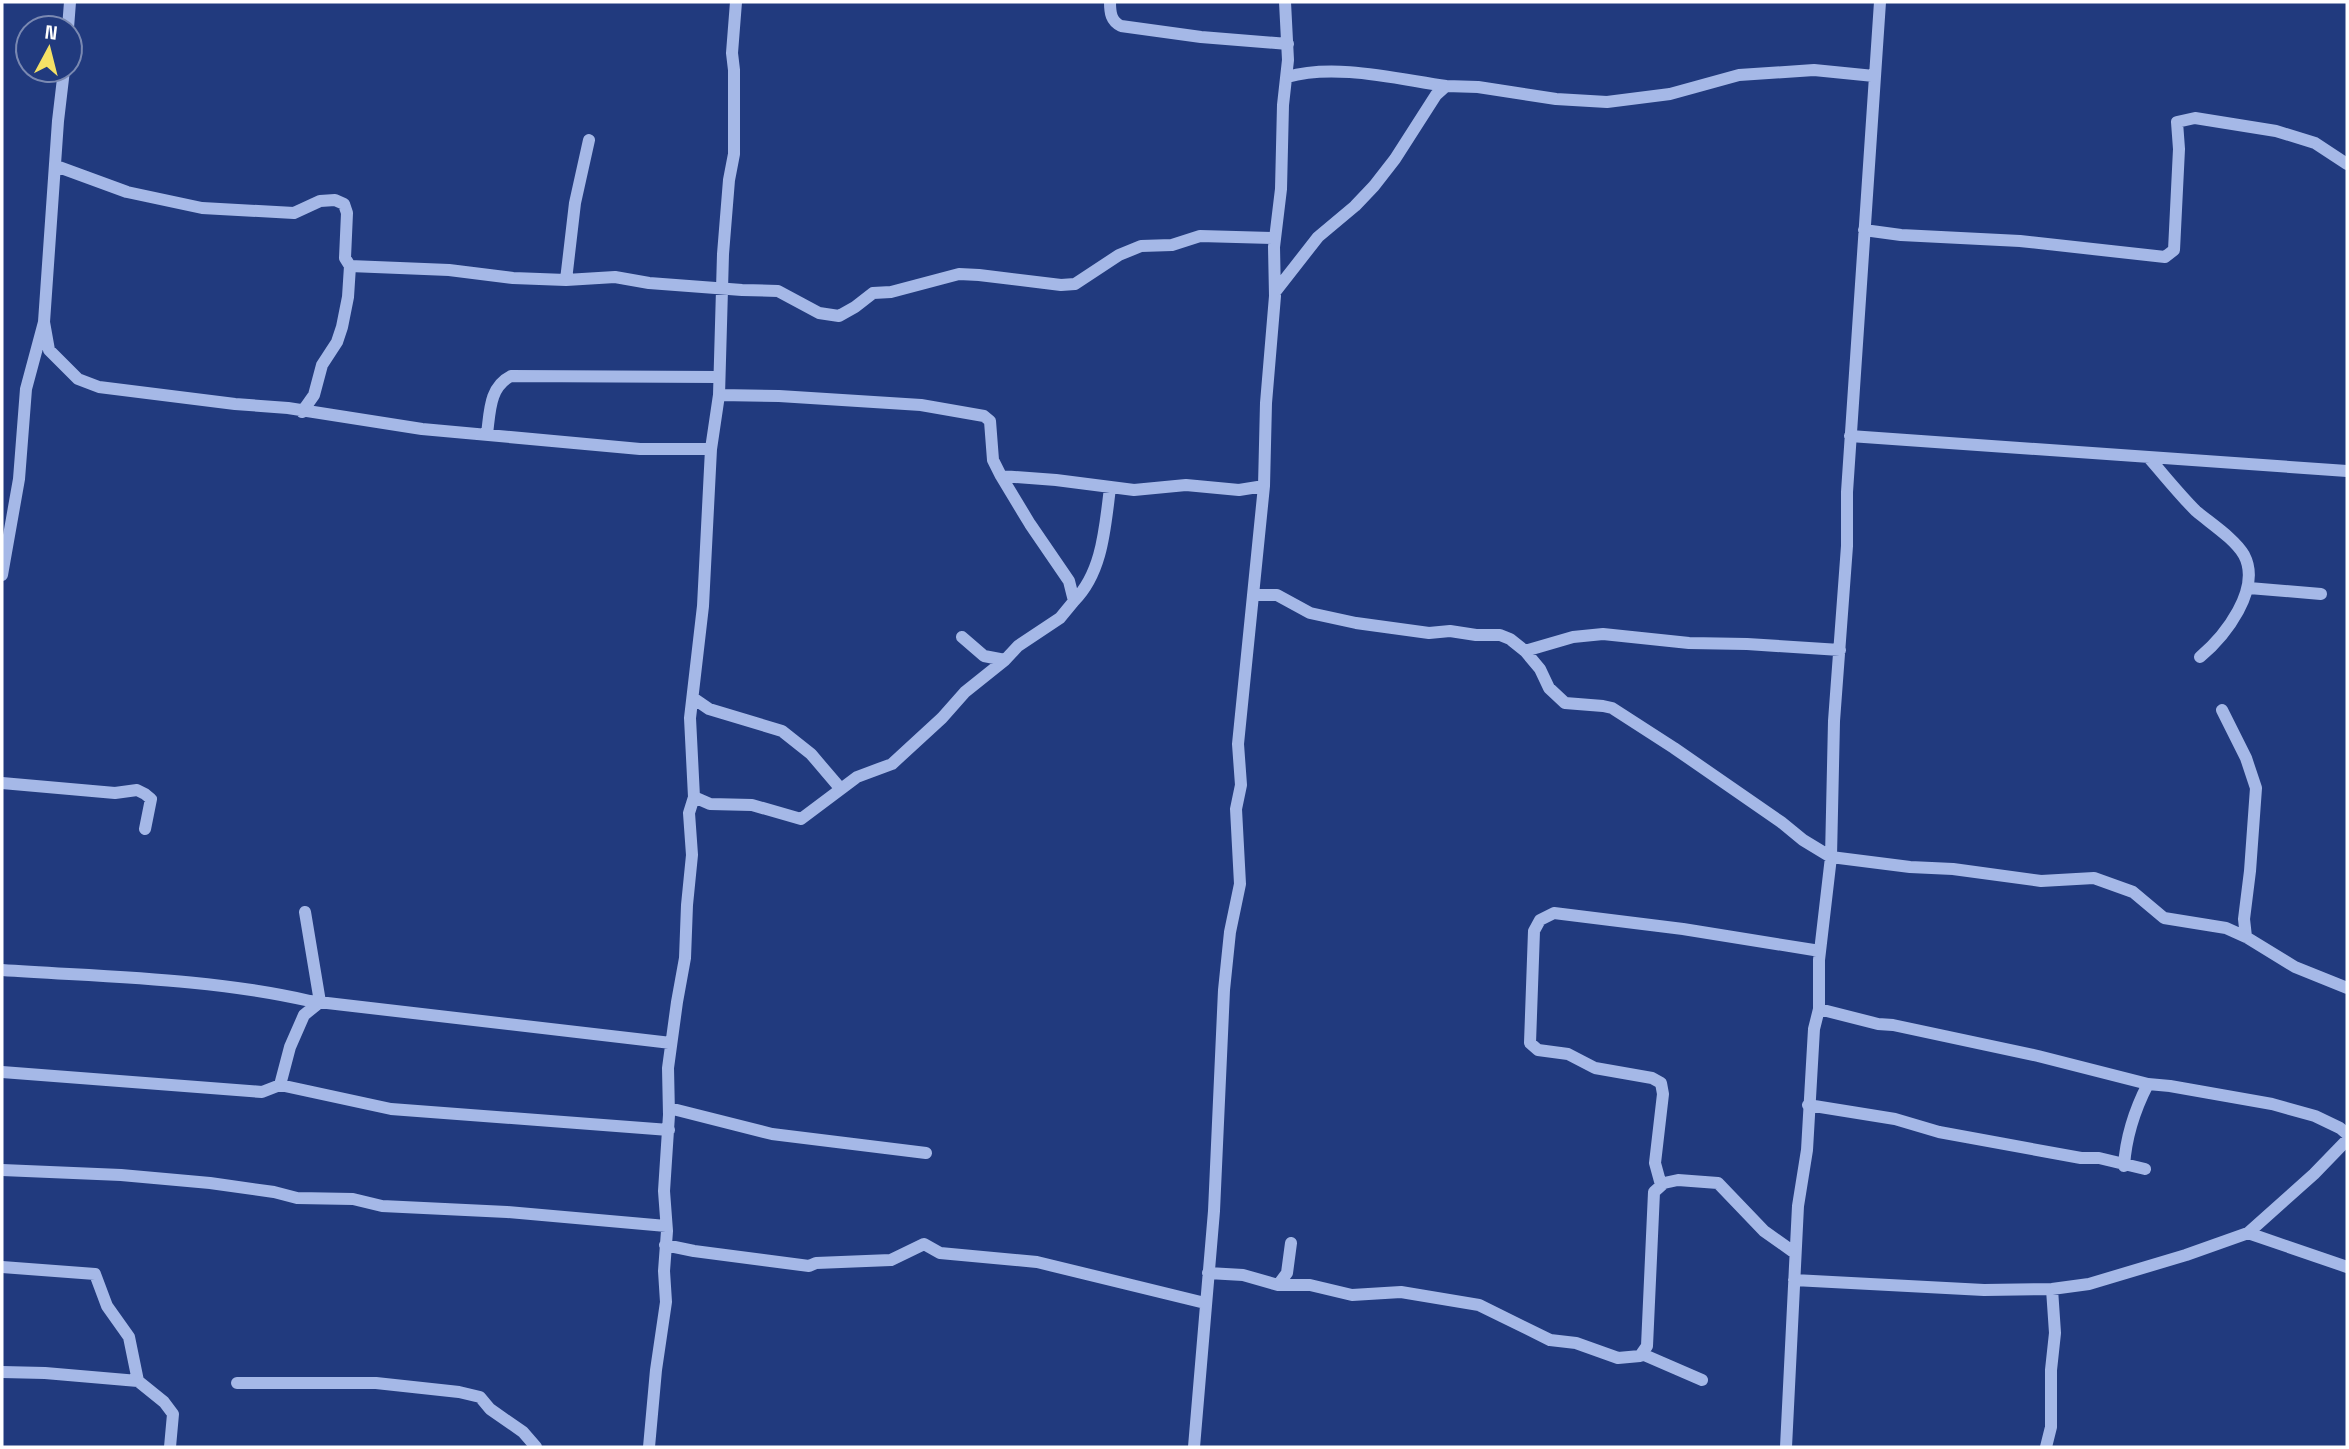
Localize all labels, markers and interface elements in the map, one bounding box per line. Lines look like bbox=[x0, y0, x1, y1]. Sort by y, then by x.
north arrow bbox=[14, 14, 84, 84]
text: N bbox=[43, 19, 59, 46]

